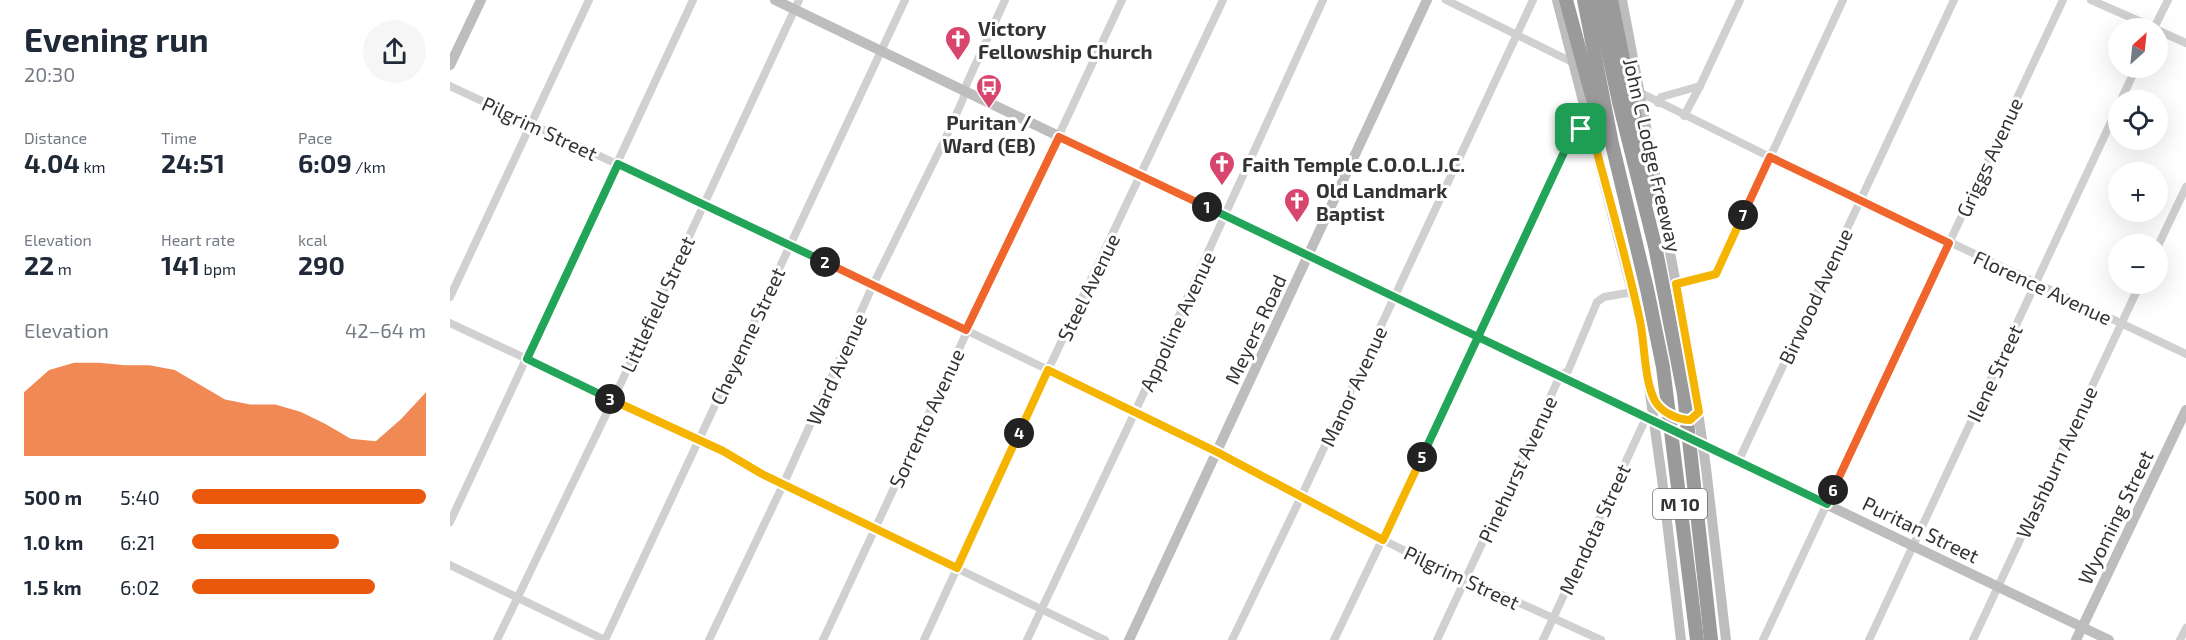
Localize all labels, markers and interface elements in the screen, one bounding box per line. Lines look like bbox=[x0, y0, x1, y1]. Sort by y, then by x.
place label: Victory Fellowship Church bbox=[978, 16, 1153, 63]
north arrow bbox=[2108, 18, 2168, 78]
map controls bbox=[2108, 18, 2168, 294]
text: Evening run bbox=[24, 19, 209, 59]
button: share bbox=[363, 20, 426, 83]
church icon: Victory Fellowship Church bbox=[943, 24, 973, 62]
street label: John C Lodge Freeway bbox=[1619, 55, 1687, 255]
text: 20:30 bbox=[24, 62, 75, 86]
bus stop icon: Puritan / Ward (EB) bbox=[974, 72, 1004, 110]
button: locate bbox=[2108, 90, 2168, 150]
street label: Pilgrim Street bbox=[479, 91, 602, 165]
street label: Griggs Avenue bbox=[1951, 93, 2027, 221]
pin bbox=[1555, 103, 1606, 154]
place label: Puritan / Ward (EB) bbox=[942, 110, 1036, 157]
icon: arrive bbox=[1564, 112, 1597, 145]
text: Distance bbox=[24, 128, 87, 147]
text: Time bbox=[161, 128, 197, 147]
text: Pace bbox=[298, 128, 332, 147]
text: 4.04 bbox=[24, 147, 80, 178]
text: 24:51 bbox=[161, 147, 225, 178]
text: 6:09 bbox=[298, 147, 352, 178]
church icon: Faith Temple C.O.O.L.J.C. bbox=[1207, 149, 1237, 187]
place label: Faith Temple C.O.O.L.J.C. bbox=[1242, 152, 1465, 176]
text: km bbox=[80, 157, 106, 176]
text: /km bbox=[352, 157, 386, 176]
button: + bbox=[2108, 162, 2168, 222]
place label: Old Landmark Baptist bbox=[1316, 178, 1448, 225]
church icon: Old Landmark Baptist bbox=[1282, 186, 1312, 224]
pin: 1 bbox=[1192, 192, 1222, 222]
text: 1 bbox=[1204, 197, 1210, 216]
pin: 7 bbox=[1728, 200, 1758, 230]
text: 7 bbox=[1739, 205, 1747, 224]
street label: Birwood Avenue bbox=[1773, 224, 1857, 368]
street label: Steel Avenue bbox=[1052, 229, 1124, 345]
text: Elevation bbox=[24, 230, 92, 249]
text: Heart rate bbox=[161, 230, 235, 249]
text: kcal bbox=[298, 230, 327, 249]
street label: Littlefield Street bbox=[615, 232, 699, 376]
button: − bbox=[2108, 234, 2168, 294]
street label: Florence Avenue bbox=[1970, 245, 2116, 329]
pin: 2 bbox=[810, 247, 840, 277]
street label: Appoline Avenue bbox=[1134, 247, 1220, 395]
text: 22 bbox=[24, 249, 54, 280]
text: 141 bbox=[161, 249, 200, 280]
text: 290 bbox=[298, 249, 345, 280]
text: 2 bbox=[820, 252, 830, 271]
text: m bbox=[54, 259, 72, 278]
text: bpm bbox=[200, 259, 236, 278]
street label: Cheyenne Street bbox=[705, 263, 790, 409]
street label: Meyers Road bbox=[1219, 270, 1291, 388]
street label: Ward Avenue bbox=[801, 309, 871, 429]
text: Elevation bbox=[24, 318, 109, 342]
text: 42–64 m bbox=[345, 318, 426, 342]
street label: Ilene Street bbox=[1961, 320, 2027, 425]
street label: Manor Avenue bbox=[1315, 322, 1391, 450]
street label: Sorrento Avenue bbox=[883, 345, 969, 491]
street label: Washburn Avenue bbox=[2010, 382, 2102, 542]
pin: 3 bbox=[595, 384, 625, 414]
text: 3 bbox=[605, 389, 615, 408]
street label: Pinehurst Avenue bbox=[1473, 392, 1561, 546]
pin: 4 bbox=[1004, 418, 1034, 448]
text: 4 bbox=[1014, 423, 1024, 442]
pin: 5 bbox=[1407, 442, 1437, 472]
street label: Wyoming Street bbox=[2072, 446, 2158, 588]
text: 5 bbox=[1418, 447, 1426, 466]
street label: Mendota Street bbox=[1553, 460, 1635, 598]
pin: 6 bbox=[1818, 475, 1848, 505]
text: 6 bbox=[1828, 480, 1838, 499]
text: 500 m bbox=[24, 485, 82, 509]
text: 5:40 bbox=[120, 485, 160, 509]
road number: M 10 bbox=[1653, 489, 1707, 519]
street label: Puritan Street bbox=[1859, 490, 1983, 568]
text: 1.0 km bbox=[24, 530, 83, 554]
text: 6:21 bbox=[120, 530, 155, 554]
street label: Pilgrim Street bbox=[1401, 540, 1524, 614]
text: 1.5 km bbox=[24, 575, 82, 599]
text: 6:02 bbox=[120, 575, 159, 599]

